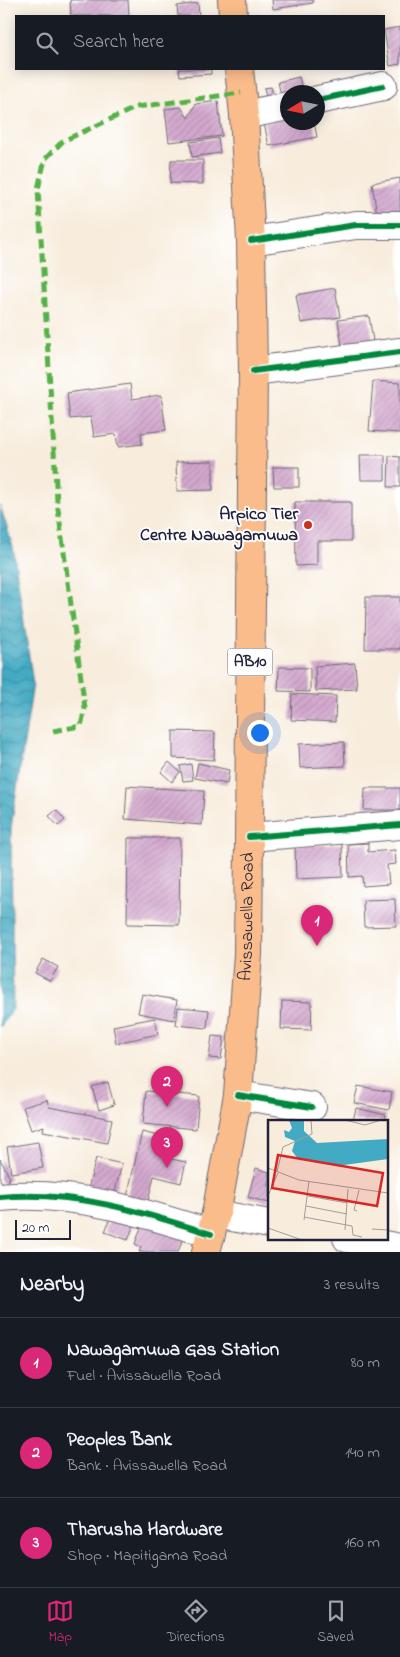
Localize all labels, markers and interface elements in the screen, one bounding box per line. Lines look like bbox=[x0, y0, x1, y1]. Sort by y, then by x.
search box bbox=[15, 15, 385, 70]
icon: search bbox=[33, 29, 61, 57]
text: Search here bbox=[73, 29, 164, 56]
north arrow bbox=[280, 85, 325, 130]
place label: Arpico Tier Centre Nawagamuwa bbox=[140, 502, 298, 550]
marker: Arpico Tier Centre Nawagamuwa bbox=[302, 519, 314, 531]
road number: AB10 bbox=[228, 649, 272, 676]
your location bbox=[247, 720, 273, 746]
street label: Avissawella Road bbox=[233, 852, 262, 982]
pin: 1 bbox=[301, 905, 333, 946]
pin: 2 bbox=[151, 1066, 183, 1107]
inset map bbox=[268, 1120, 388, 1240]
pin: 3 bbox=[151, 1127, 183, 1168]
scale bar bbox=[15, 1217, 71, 1240]
text: 20 m bbox=[22, 1218, 49, 1239]
text: Nearby bbox=[20, 1270, 84, 1300]
text: 3 results bbox=[324, 1273, 380, 1297]
text: Nawagamuwa Gas Station bbox=[67, 1337, 279, 1364]
text: 1 bbox=[33, 1351, 39, 1375]
text: 80 m bbox=[351, 1351, 380, 1375]
text: Fuel · Avissawella Road bbox=[67, 1364, 221, 1388]
text: Peoples Bank bbox=[67, 1427, 172, 1454]
text: 2 bbox=[32, 1441, 40, 1465]
text: 140 m bbox=[345, 1441, 380, 1465]
text: Bank · Avissawella Road bbox=[67, 1454, 227, 1478]
text: Tharusha Hardware bbox=[67, 1517, 223, 1544]
text: 3 bbox=[33, 1531, 39, 1555]
text: 160 m bbox=[345, 1531, 380, 1555]
text: Shop · Mapitigama Road bbox=[67, 1544, 227, 1568]
tab: Map bbox=[46, 1597, 74, 1648]
tab: Directions bbox=[167, 1597, 225, 1648]
tab: Saved bbox=[317, 1597, 354, 1648]

